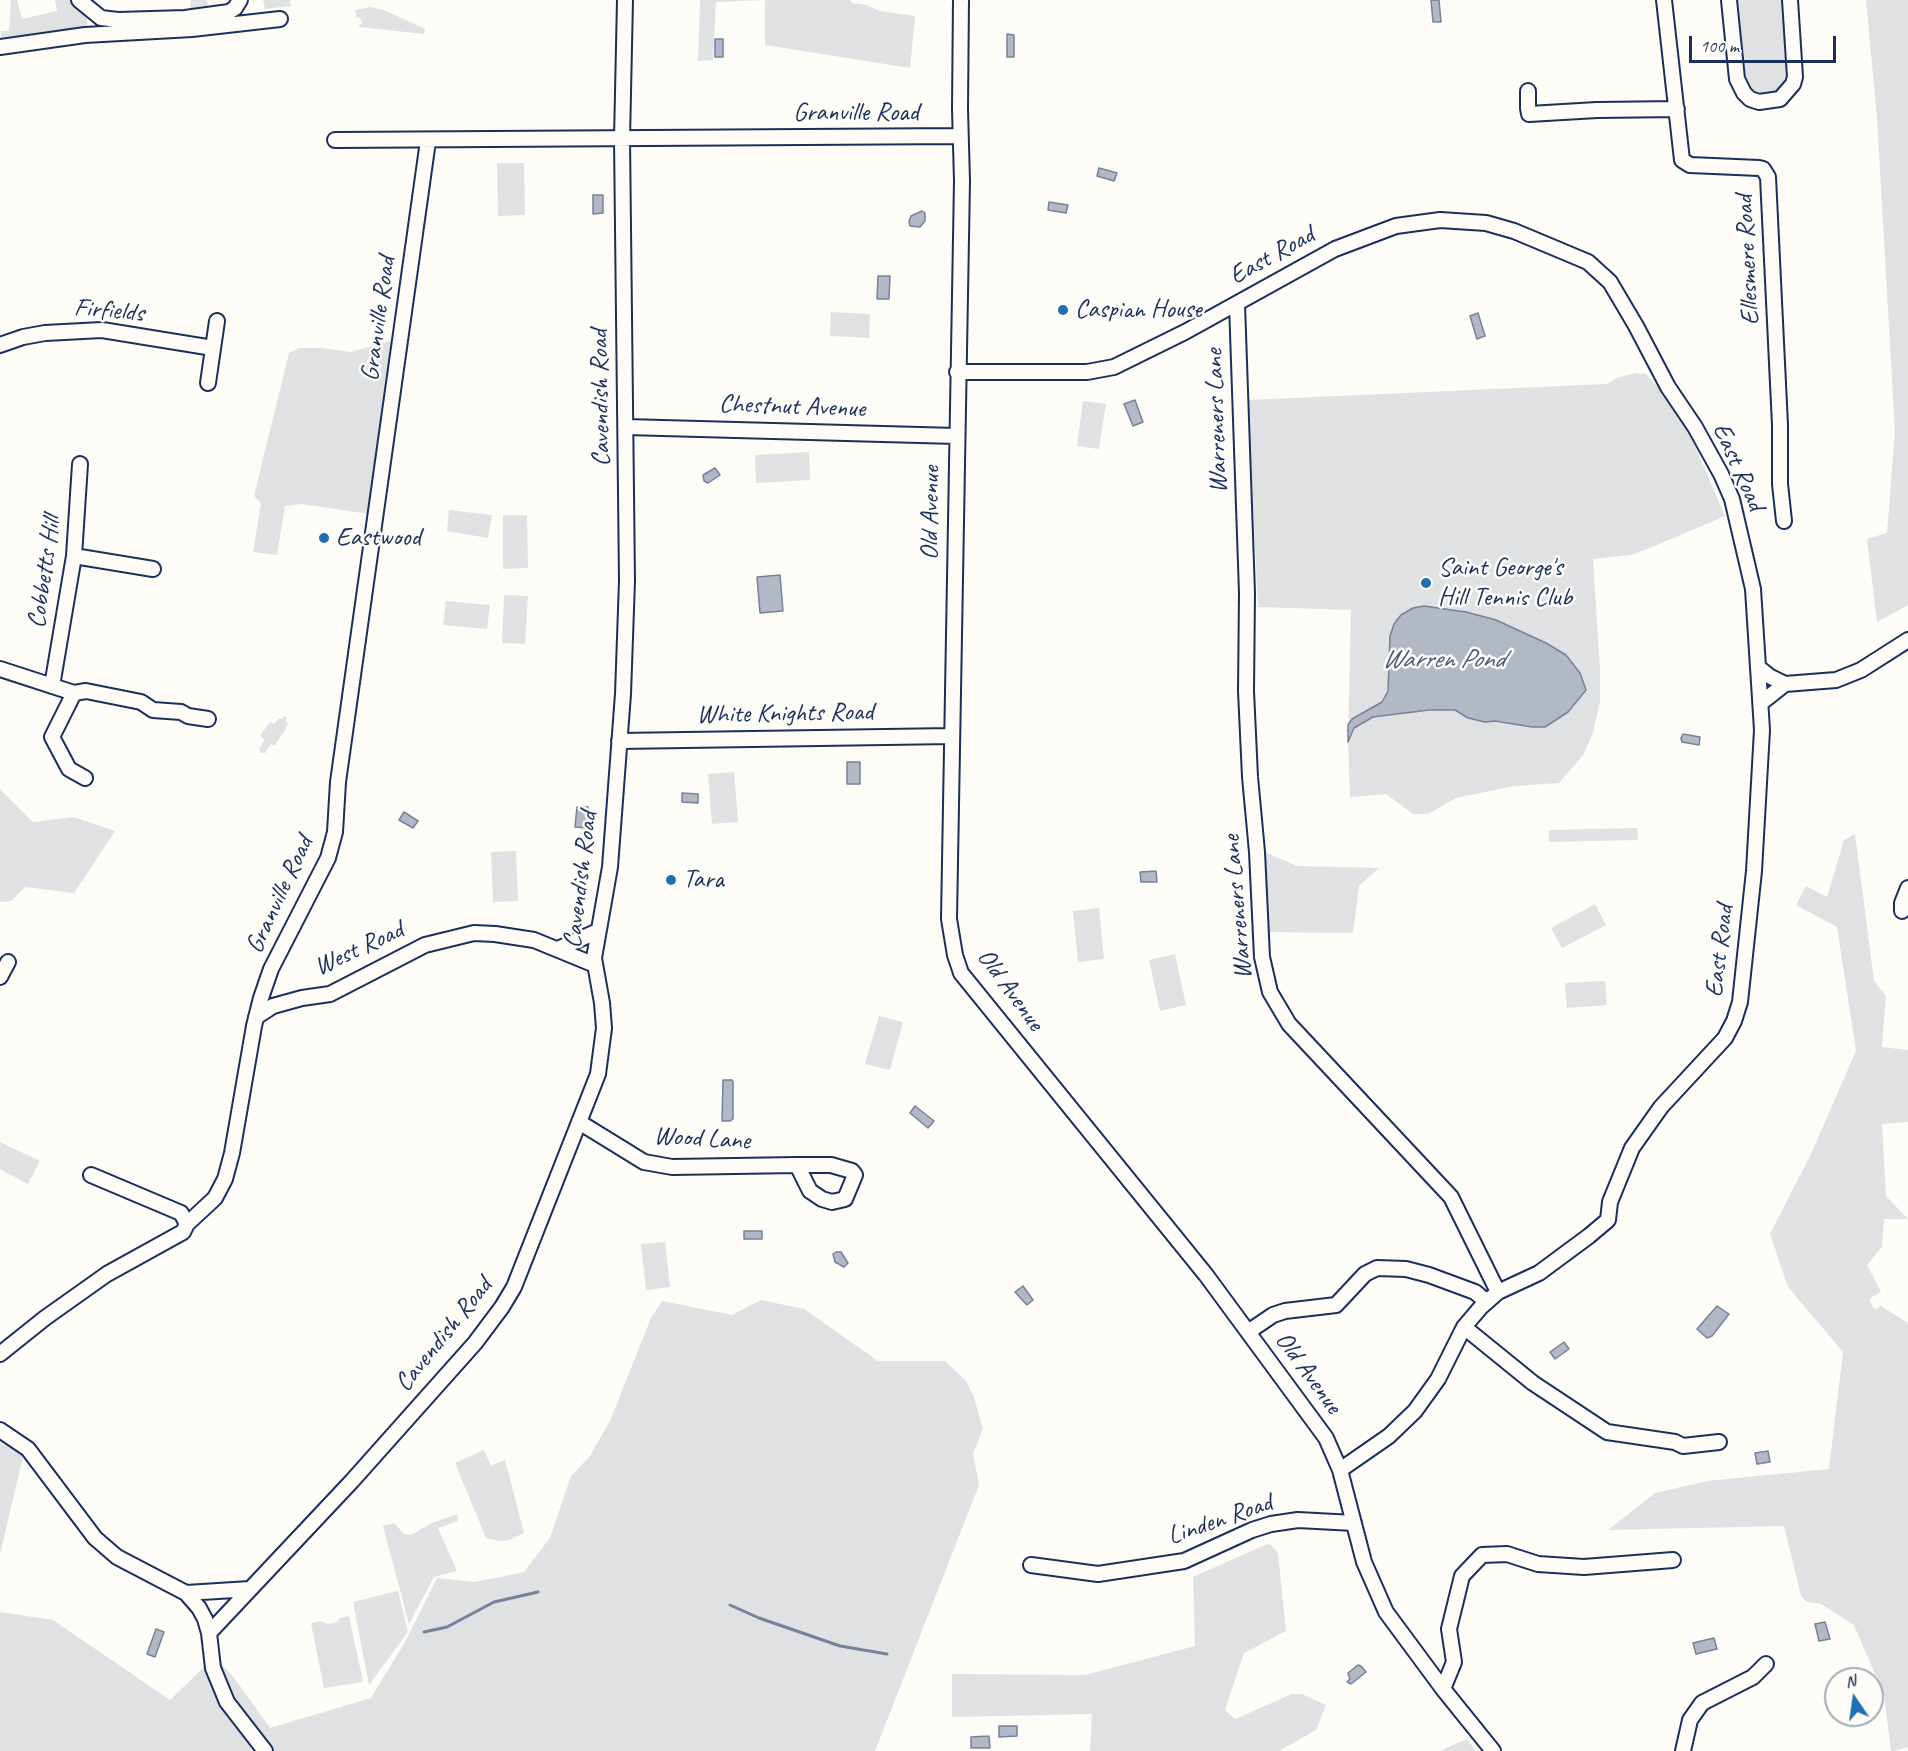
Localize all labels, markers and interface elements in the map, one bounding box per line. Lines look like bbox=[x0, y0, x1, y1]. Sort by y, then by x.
scale bar bbox=[1692, 24, 1839, 62]
text: 100 m bbox=[1700, 35, 1739, 57]
street label: Granville Road bbox=[793, 97, 919, 129]
street label: Ellesmere Road bbox=[1729, 194, 1767, 326]
street label: East Road bbox=[1224, 220, 1320, 292]
street label: Granville Road bbox=[355, 255, 403, 383]
street label: Firfields bbox=[73, 292, 145, 330]
place label: Caspian House bbox=[1075, 294, 1202, 326]
marker: Caspian House bbox=[1056, 303, 1070, 317]
street label: Cavendish Road bbox=[584, 329, 618, 467]
street label: Warreners Lane bbox=[1199, 348, 1235, 494]
street label: Chestnut Avenue bbox=[718, 389, 866, 425]
street label: East Road bbox=[1705, 418, 1771, 516]
street label: Old Avenue bbox=[915, 466, 947, 560]
street label: Cobbetts Hill bbox=[22, 514, 68, 630]
place label: Eastwood bbox=[336, 522, 421, 554]
marker: Eastwood bbox=[317, 531, 331, 545]
place label: Saint George's Hill Tennis Club bbox=[1438, 552, 1572, 614]
marker: Saint George's Hill Tennis Club bbox=[1419, 576, 1433, 590]
water label: Warren Pond bbox=[1382, 644, 1504, 676]
street label: White Knights Road bbox=[696, 697, 874, 731]
street label: Cavendish Road bbox=[557, 810, 605, 950]
street label: Granville Road bbox=[239, 832, 321, 958]
street label: Warreners Lane bbox=[1216, 834, 1260, 980]
place label: Tara bbox=[683, 864, 724, 896]
marker: Tara bbox=[664, 873, 678, 887]
street label: East Road bbox=[1699, 903, 1741, 999]
street label: West Road bbox=[309, 915, 409, 983]
street label: Old Avenue bbox=[970, 943, 1050, 1037]
street label: Wood Lane bbox=[653, 1121, 751, 1157]
street label: Cavendish Road bbox=[389, 1272, 499, 1398]
street label: Old Avenue bbox=[1268, 1326, 1348, 1420]
street label: Linden Road bbox=[1164, 1488, 1276, 1552]
north arrow bbox=[1824, 1667, 1884, 1727]
text: N bbox=[1843, 1671, 1857, 1692]

